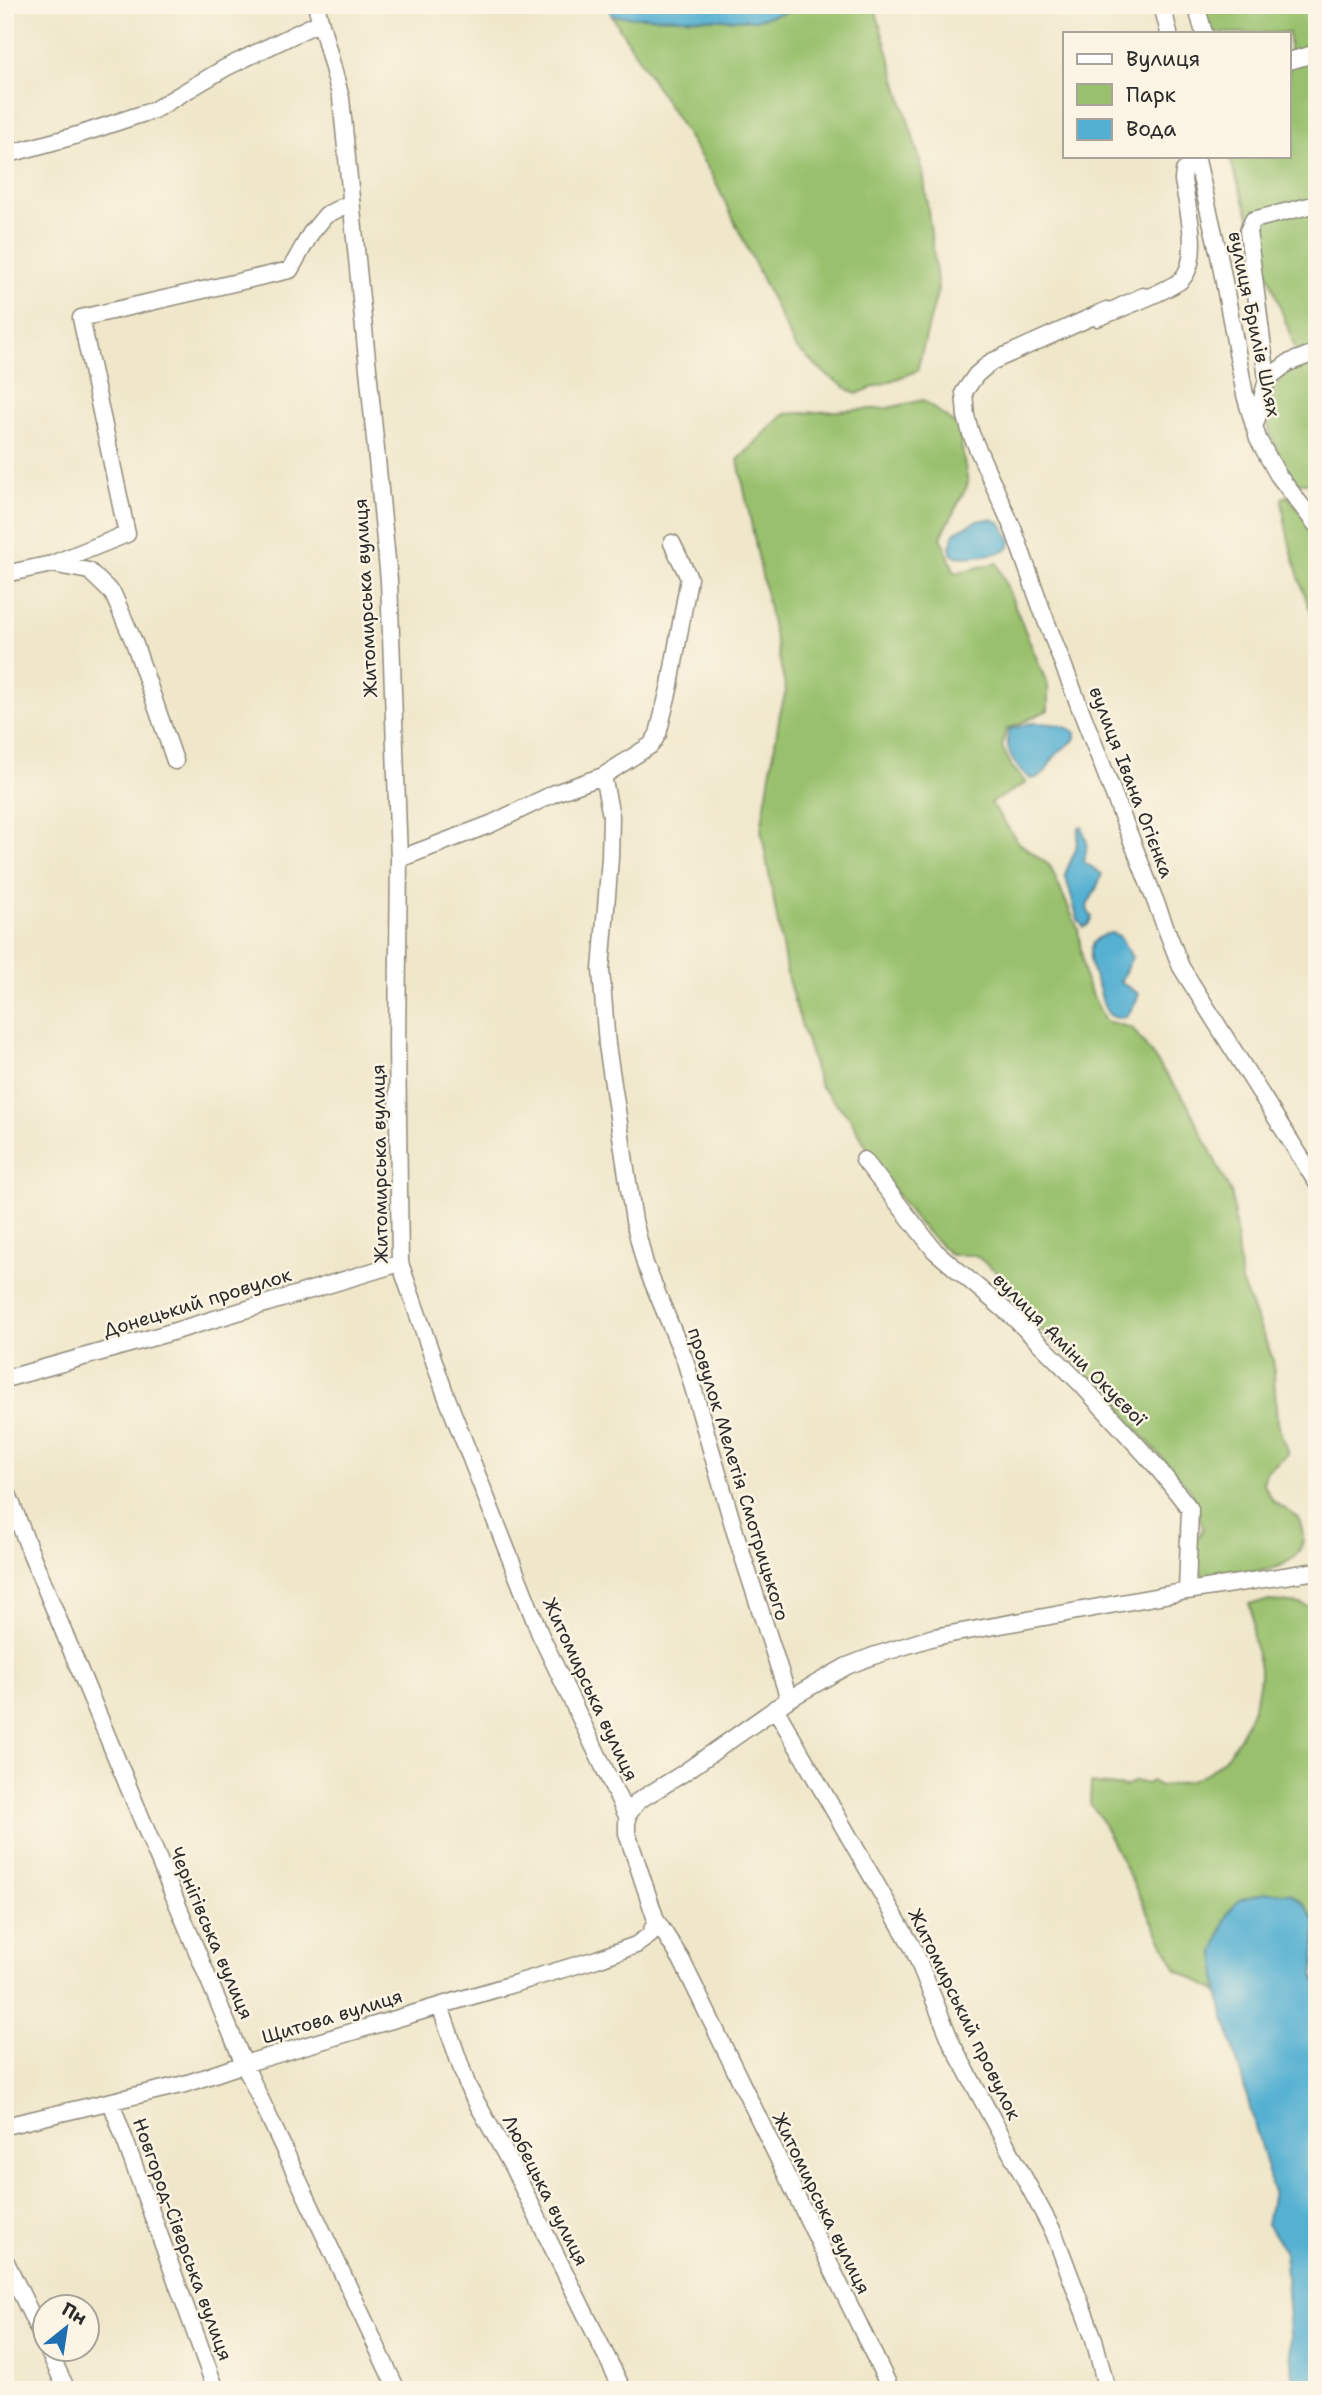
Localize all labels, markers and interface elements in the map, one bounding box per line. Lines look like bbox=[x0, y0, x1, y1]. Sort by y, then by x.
legend bbox=[1063, 32, 1290, 158]
text: Вулиця bbox=[1126, 45, 1200, 73]
text: Парк bbox=[1126, 81, 1176, 109]
text: Вода bbox=[1126, 115, 1176, 143]
street label: вулиця Брилів Шлях bbox=[1223, 229, 1286, 419]
street label: Житомирська вулиця bbox=[348, 498, 383, 698]
street label: вулиця Івана Огієнка bbox=[1083, 683, 1180, 882]
street label: Житомирська вулиця bbox=[365, 1064, 394, 1264]
street label: Донецький провулок bbox=[100, 1262, 294, 1343]
street label: вулиця Аміни Окуєвої bbox=[988, 1267, 1152, 1432]
street label: провулок Мелетія Смотрицького bbox=[682, 1324, 795, 1624]
street label: Житомирська вулиця bbox=[537, 1594, 644, 1785]
street label: Чернігівська вулиця bbox=[164, 1843, 259, 2023]
street label: Житомирський провулок bbox=[902, 1904, 1027, 2124]
street label: Щитова вулиця bbox=[259, 1983, 406, 2050]
street label: Житомирська вулиця bbox=[767, 2108, 877, 2298]
street label: Любецька вулиця bbox=[497, 2111, 594, 2270]
street label: Новгород-Сіверська вулиця bbox=[127, 2114, 238, 2364]
north arrow bbox=[32, 2294, 102, 2364]
text: Пн bbox=[57, 2297, 91, 2331]

